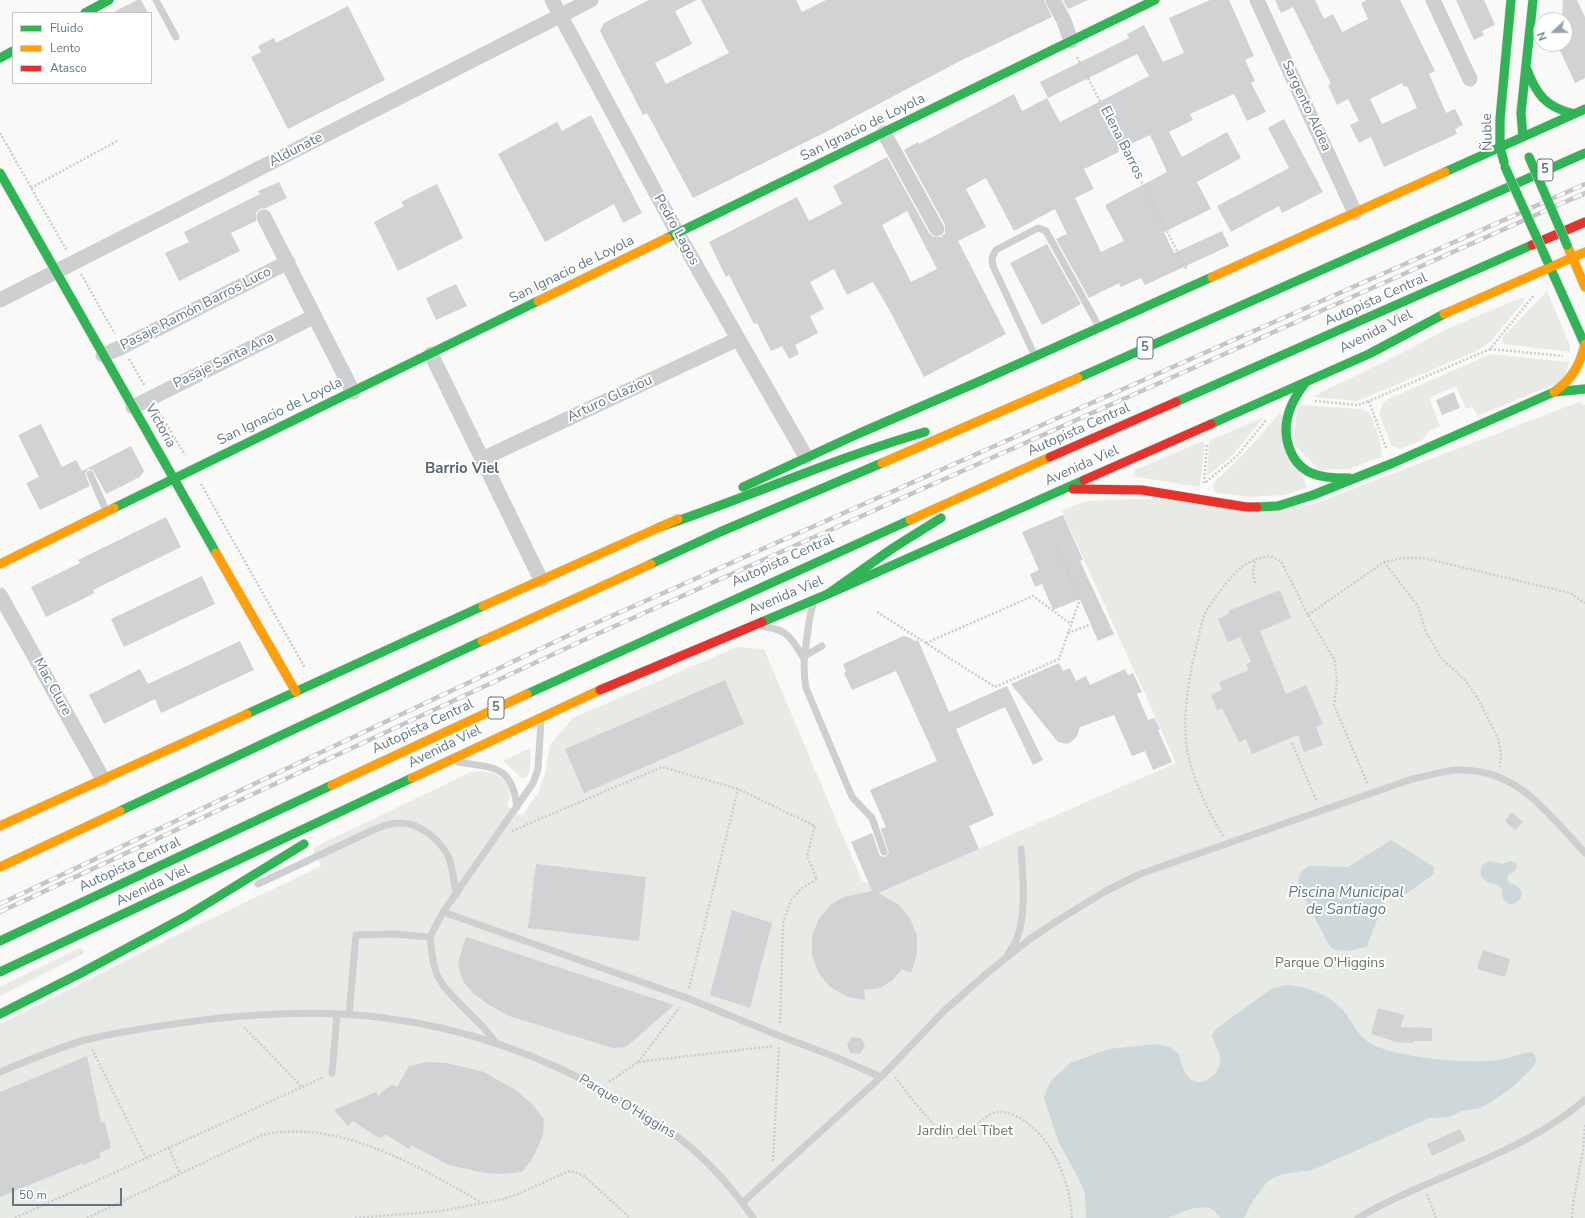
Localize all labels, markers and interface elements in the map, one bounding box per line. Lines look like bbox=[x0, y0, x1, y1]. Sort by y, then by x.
legend bbox=[12, 12, 152, 84]
north arrow bbox=[1533, 12, 1573, 52]
text: Fluido bbox=[50, 20, 83, 36]
text: N bbox=[1534, 30, 1551, 43]
text: Lento bbox=[50, 40, 80, 56]
street label: Sargento Aldea bbox=[1278, 58, 1334, 154]
text: Atasco bbox=[50, 60, 87, 76]
street label: San Ignacio de Loyola bbox=[798, 90, 928, 166]
street label: Elena Barros bbox=[1096, 104, 1148, 182]
street label: Ñuble bbox=[1479, 113, 1497, 151]
street label: Aldunate bbox=[266, 129, 326, 171]
road number: 5 bbox=[1537, 159, 1553, 181]
street label: Pedro Lagos bbox=[650, 192, 702, 268]
street label: San Ignacio de Loyola bbox=[507, 232, 637, 308]
street label: Pasaje Ramón Barros Luco bbox=[118, 264, 274, 354]
street label: Autopista Central bbox=[1322, 270, 1430, 330]
street label: Avenida Viel bbox=[1337, 307, 1415, 357]
street label: Pasaje Santa Ana bbox=[171, 329, 277, 393]
road number: 5 bbox=[1137, 337, 1153, 359]
street label: Arturo Glaziou bbox=[565, 372, 655, 426]
street label: San Ignacio de Loyola bbox=[215, 374, 345, 450]
street label: Autopista Central bbox=[1025, 400, 1133, 460]
street label: Victoria bbox=[141, 401, 179, 451]
street label: Avenida Viel bbox=[1042, 442, 1122, 490]
district label: Barrio Viel bbox=[425, 460, 499, 478]
street label: Autopista Central bbox=[729, 531, 837, 591]
street label: Avenida Viel bbox=[746, 573, 826, 619]
street label: Mac Clure bbox=[29, 655, 75, 719]
street label: Autopista Central bbox=[369, 696, 477, 758]
road number: 5 bbox=[488, 697, 504, 719]
street label: Avenida Viel bbox=[406, 722, 484, 772]
street label: Autopista Central bbox=[76, 834, 184, 896]
street label: Avenida Viel bbox=[114, 862, 192, 910]
water label: Piscina Municipal de Santiago bbox=[1288, 884, 1404, 919]
park label: Parque O'Higgins bbox=[1275, 956, 1385, 972]
street label: Parque O'Higgins bbox=[576, 1071, 678, 1143]
park label: Jardín del Tíbet bbox=[917, 1124, 1013, 1140]
scale bar bbox=[14, 1180, 124, 1206]
text: 50 m bbox=[19, 1187, 47, 1203]

